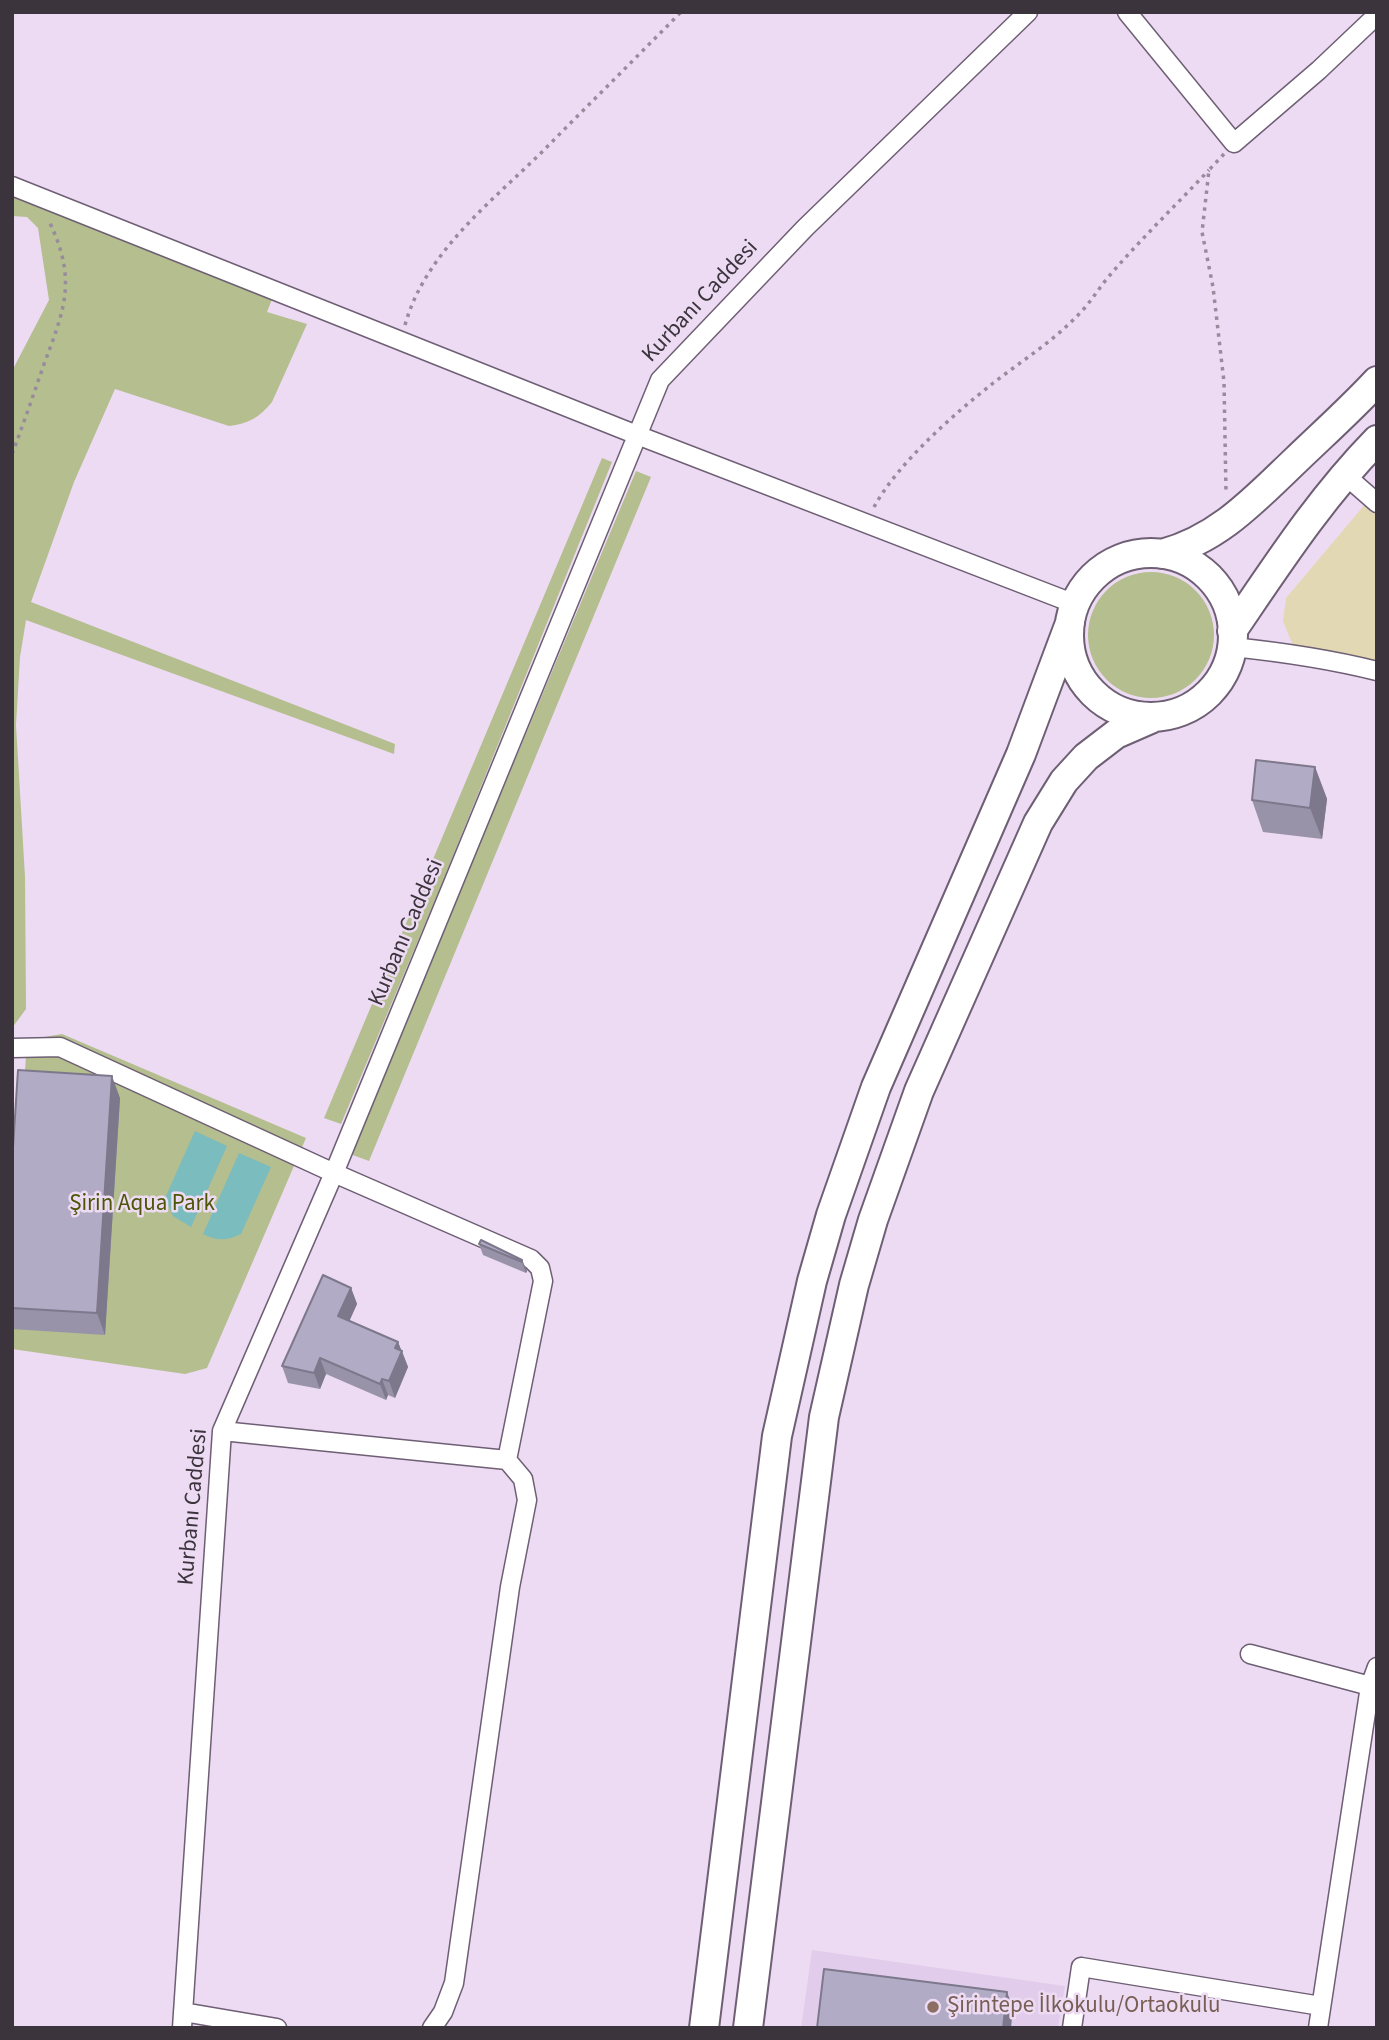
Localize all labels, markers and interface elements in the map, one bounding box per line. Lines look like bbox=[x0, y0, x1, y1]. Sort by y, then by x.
street label: Kurbanı Caddesi bbox=[637, 235, 765, 369]
street label: Kurbanı Caddesi bbox=[364, 855, 450, 1011]
park label: Şirin Aqua Park bbox=[69, 1191, 215, 1219]
street label: Kurbanı Caddesi bbox=[173, 1427, 215, 1587]
place label: Şirintepe İlkokulu/Ortaokulu bbox=[947, 1993, 1220, 2021]
marker: Şirintepe İlkokulu/Ortaokulu bbox=[925, 1999, 941, 2015]

